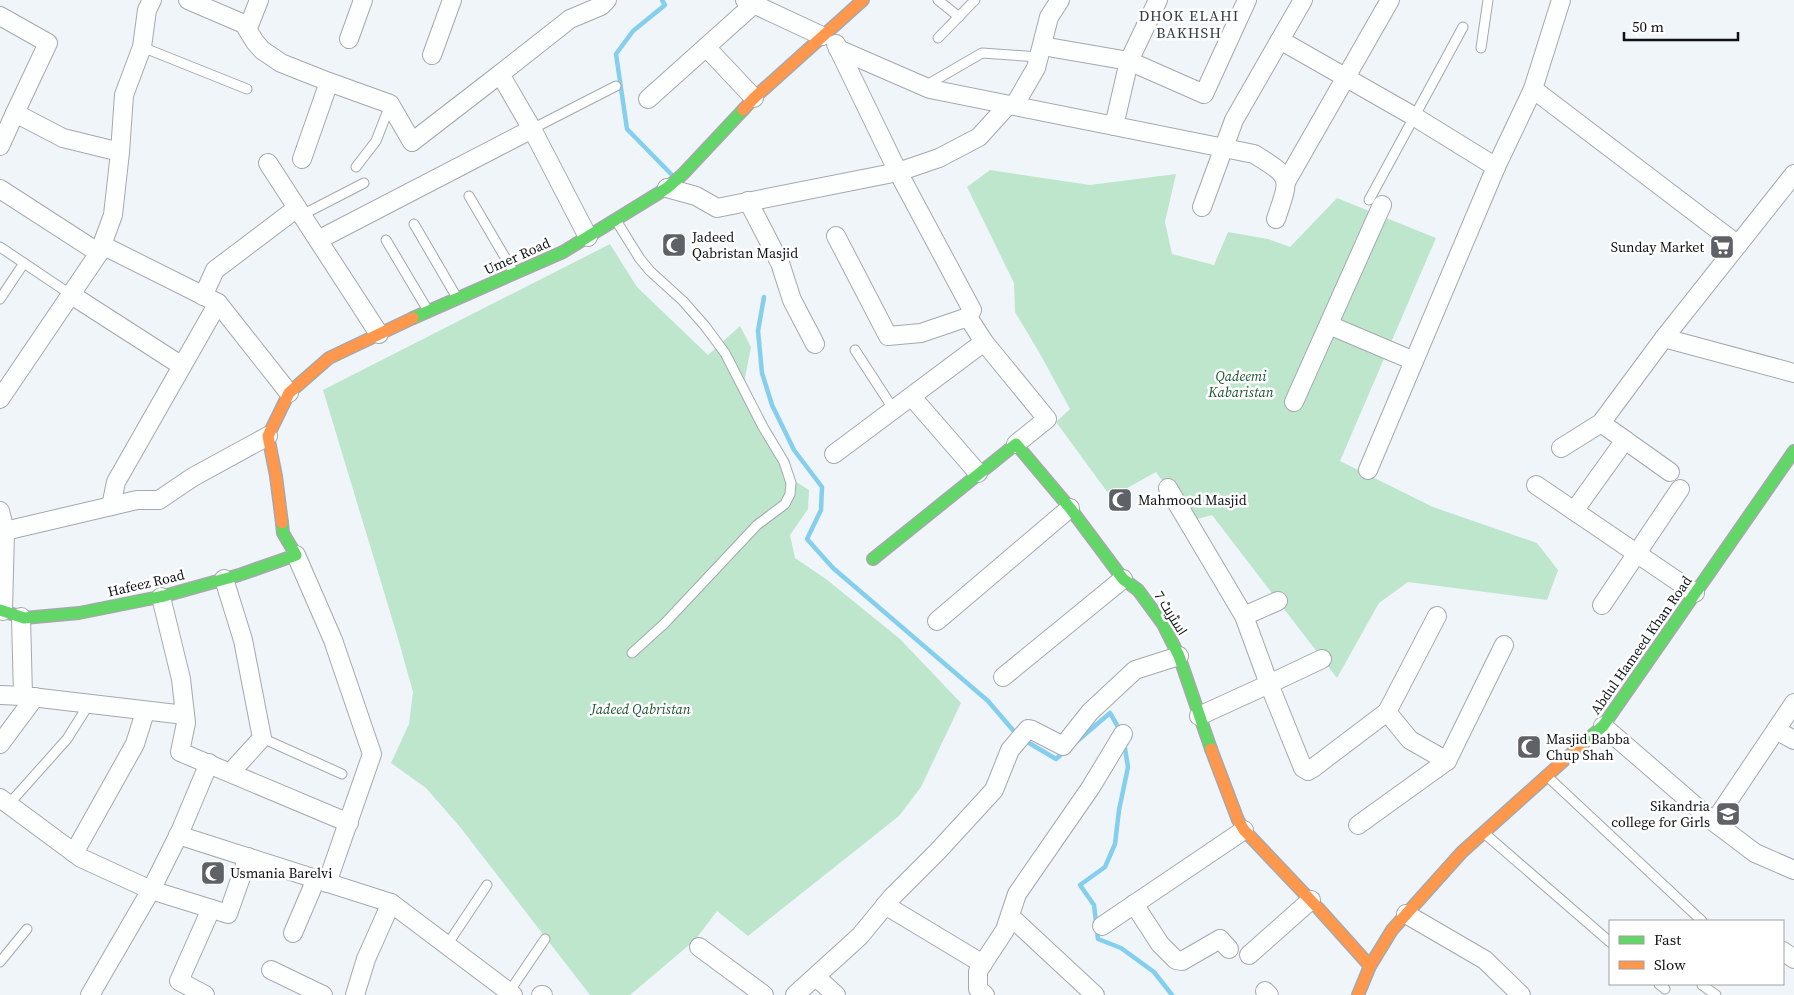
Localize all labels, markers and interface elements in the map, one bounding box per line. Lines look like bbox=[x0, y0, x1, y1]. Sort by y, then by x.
district label: DHOK ELAHI BAKHSH bbox=[1139, 5, 1239, 43]
scale bar bbox=[1624, 10, 1738, 42]
text: 50 m bbox=[1632, 16, 1664, 37]
place label: Jadeed Qabristan Masjid bbox=[691, 227, 798, 263]
mosque icon: Jadeed Qabristan Masjid bbox=[661, 232, 687, 258]
street label: Umer Road bbox=[481, 233, 553, 279]
supermarket icon: Sunday Market bbox=[1709, 234, 1735, 260]
place label: Sunday Market bbox=[1611, 237, 1704, 257]
park label: Qadeemi Kabaristan bbox=[1207, 366, 1274, 402]
mosque icon: Mahmood Masjid bbox=[1107, 487, 1133, 513]
place label: Mahmood Masjid bbox=[1138, 490, 1247, 510]
street label: Hafeez Road bbox=[106, 564, 186, 602]
street label: Abdul Hameed Khan Road bbox=[1586, 572, 1697, 718]
street label: اسٹریٹ 7 bbox=[1150, 587, 1192, 639]
park label: Jadeed Qabristan bbox=[589, 699, 691, 719]
place label: Masjid Babba Chup Shah bbox=[1546, 729, 1631, 765]
mosque icon: Masjid Babba Chup Shah bbox=[1516, 734, 1542, 760]
place label: Sikandria college for Girls bbox=[1611, 796, 1711, 832]
school or university icon: Sikandria college for Girls bbox=[1715, 801, 1741, 827]
mosque icon: Usmania Barelvi bbox=[200, 860, 226, 886]
place label: Usmania Barelvi bbox=[230, 863, 332, 883]
legend bbox=[1609, 920, 1784, 985]
text: Fast bbox=[1654, 929, 1681, 950]
text: Slow bbox=[1654, 954, 1686, 975]

